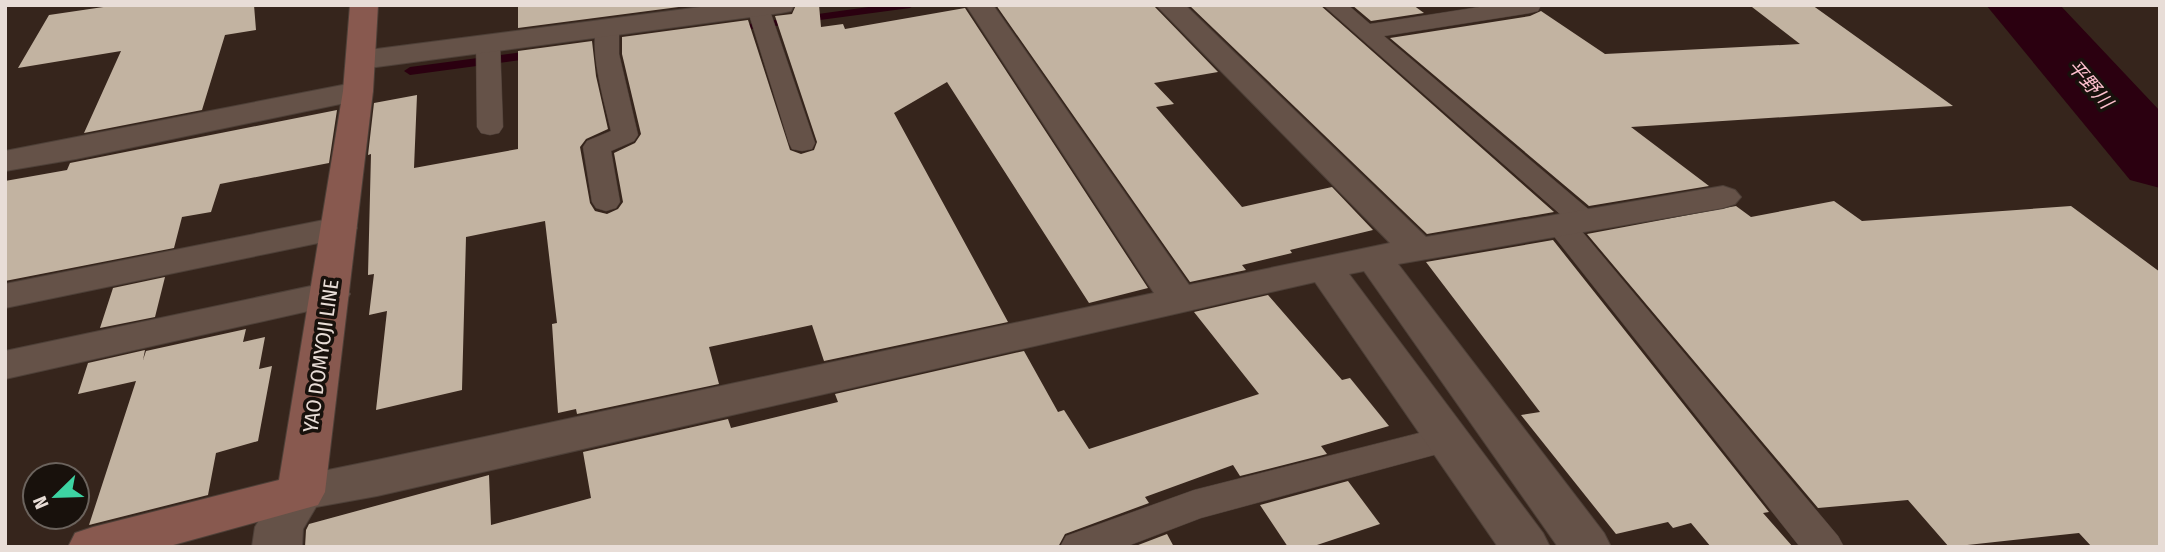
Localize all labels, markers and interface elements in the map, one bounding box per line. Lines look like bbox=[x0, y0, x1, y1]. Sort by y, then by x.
water label: 平野川 bbox=[2063, 55, 2119, 115]
street label: YAO DOMYOJI LINE bbox=[297, 277, 345, 434]
north arrow bbox=[21, 461, 91, 531]
text: N bbox=[28, 493, 54, 512]

